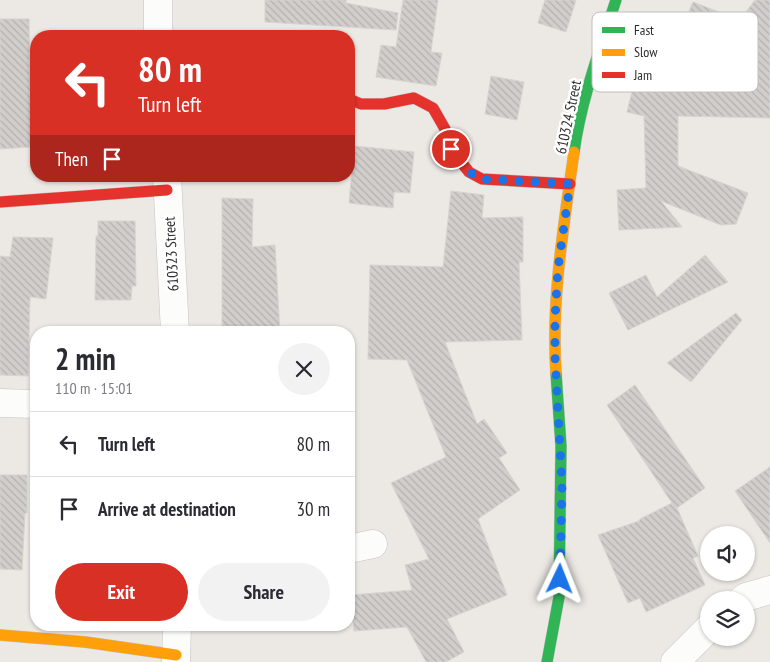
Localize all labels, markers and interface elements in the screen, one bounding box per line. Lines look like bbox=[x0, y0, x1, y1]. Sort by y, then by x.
legend bbox=[592, 12, 758, 92]
text: Fast bbox=[634, 21, 654, 39]
text: Slow bbox=[634, 43, 658, 61]
text: 80 m bbox=[138, 46, 202, 92]
icon: left bbox=[55, 50, 120, 115]
text: Jam bbox=[633, 66, 652, 84]
street label: 610324 Street bbox=[551, 78, 585, 156]
text: Turn left bbox=[138, 90, 202, 118]
pin bbox=[430, 128, 472, 170]
icon: arrive bbox=[437, 135, 465, 163]
icon: arrive bbox=[98, 145, 126, 173]
text: Then bbox=[55, 147, 88, 171]
street label: 610323 Street bbox=[160, 216, 182, 292]
text: 2 min bbox=[55, 339, 116, 378]
button: close bbox=[278, 343, 330, 395]
text: 110 m · 15:01 bbox=[55, 378, 133, 398]
icon: left bbox=[55, 430, 83, 458]
text: Turn left bbox=[98, 432, 155, 456]
text: 80 m bbox=[297, 432, 330, 456]
icon: arrive bbox=[55, 495, 83, 523]
text: Arrive at destination bbox=[98, 497, 236, 521]
text: 30 m bbox=[297, 497, 330, 521]
map controls bbox=[700, 526, 755, 646]
button: sound bbox=[700, 526, 755, 581]
position arrow bbox=[533, 552, 585, 604]
button: Exit bbox=[55, 563, 188, 621]
button: Share bbox=[198, 563, 330, 621]
button: layers bbox=[700, 591, 755, 646]

